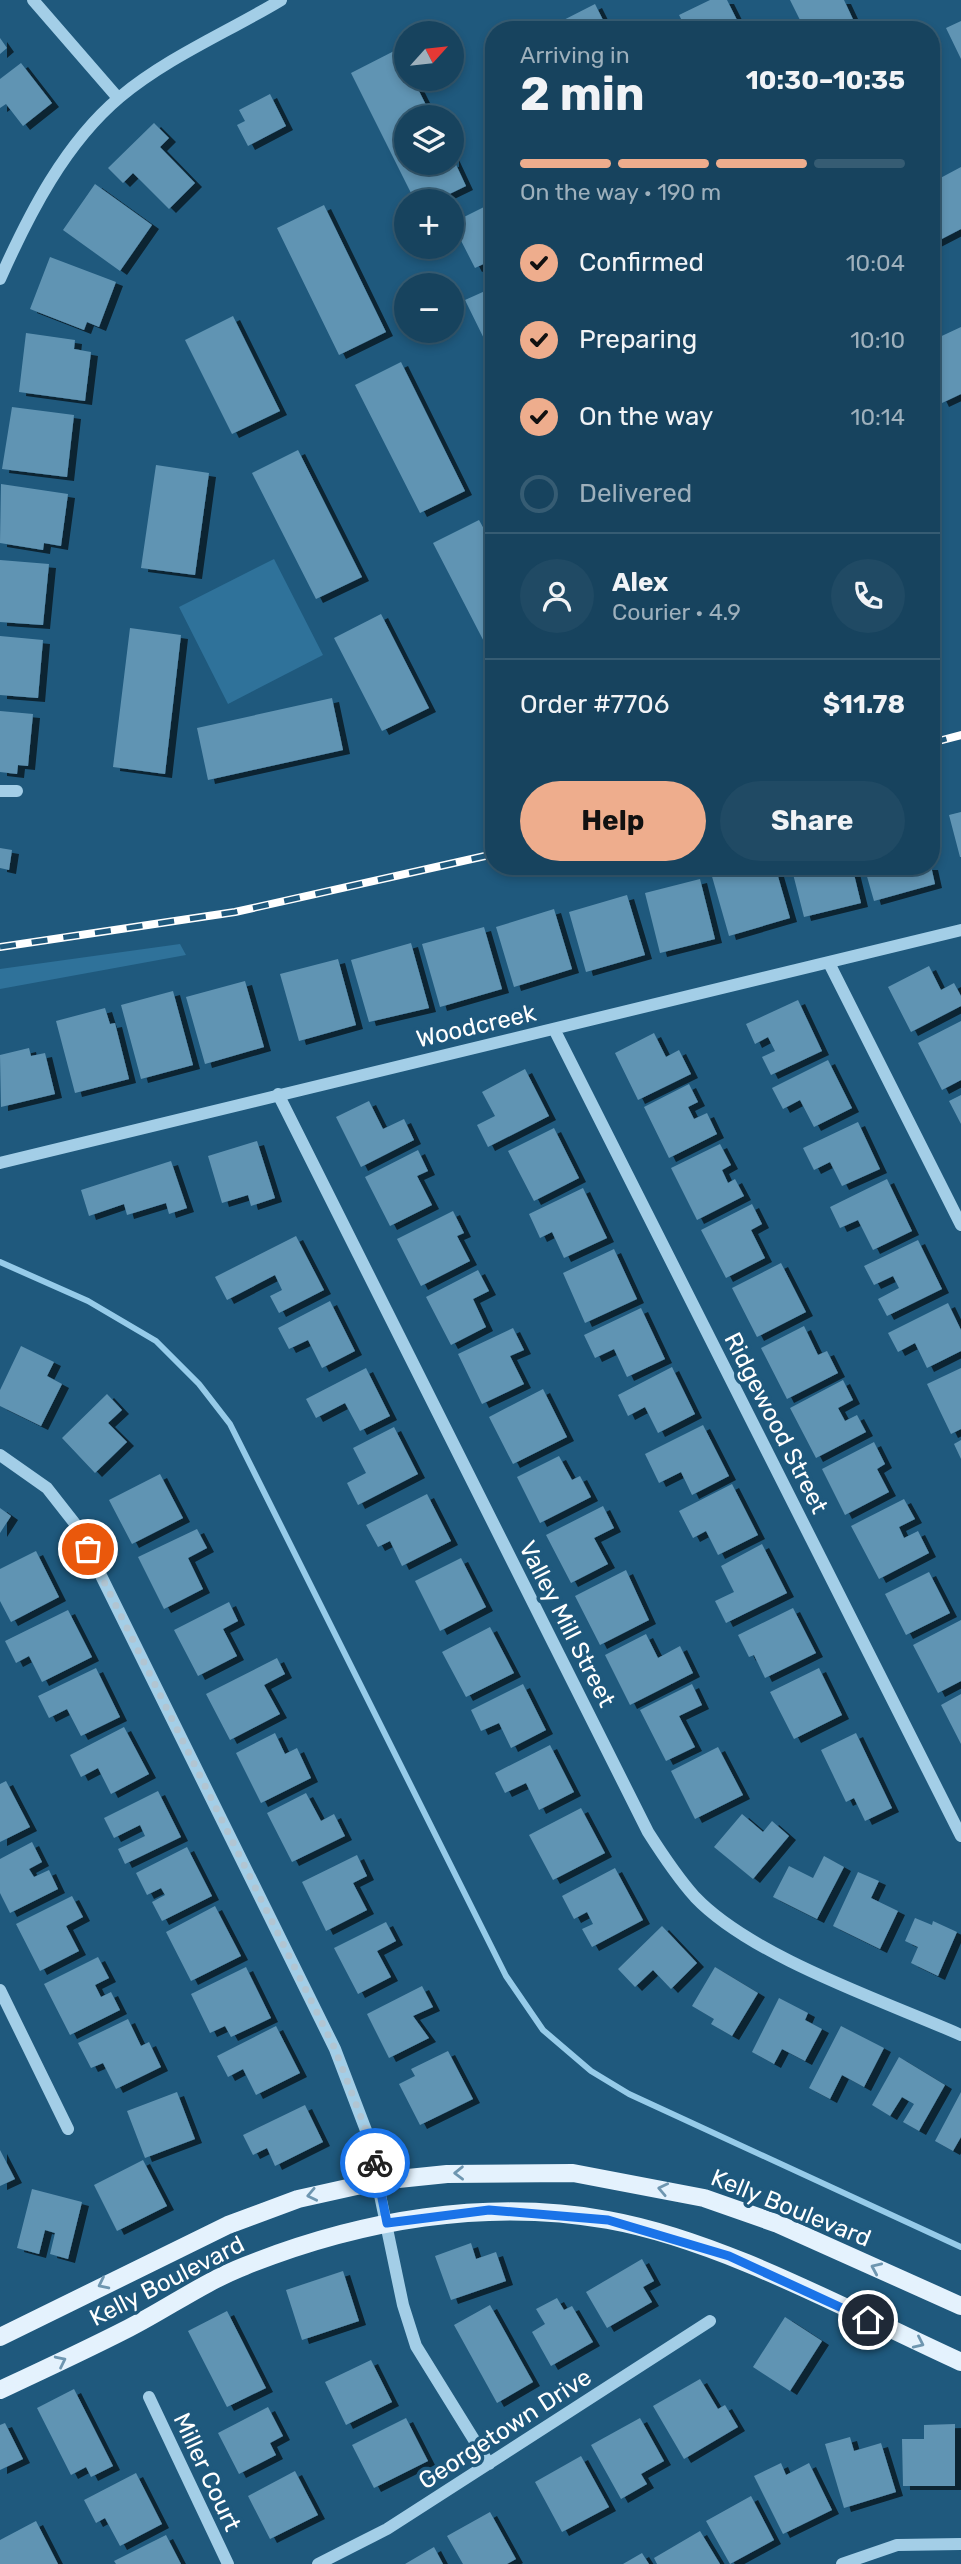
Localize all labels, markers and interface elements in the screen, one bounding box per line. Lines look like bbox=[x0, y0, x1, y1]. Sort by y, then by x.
north arrow bbox=[394, 21, 464, 91]
map controls bbox=[394, 21, 464, 343]
text: Arriving in bbox=[520, 41, 630, 69]
text: 10:30–10:35 bbox=[746, 65, 905, 96]
text: 2 min bbox=[520, 67, 645, 122]
button: layers bbox=[394, 105, 464, 175]
text: On the way · 190 m bbox=[520, 178, 721, 206]
button: + bbox=[394, 189, 464, 259]
icon: check bbox=[520, 244, 558, 282]
text: Confirmed bbox=[579, 247, 704, 278]
text: 10:04 bbox=[846, 249, 905, 277]
button: − bbox=[394, 273, 464, 343]
icon: check bbox=[520, 321, 558, 359]
text: Preparing bbox=[579, 324, 697, 355]
text: 10:10 bbox=[850, 326, 905, 354]
icon: check bbox=[520, 398, 558, 436]
text: On the way bbox=[579, 401, 713, 432]
text: 10:14 bbox=[851, 403, 905, 431]
text: Delivered bbox=[579, 478, 692, 509]
button: person bbox=[520, 559, 594, 633]
button: phone bbox=[831, 559, 905, 633]
text: Alex bbox=[612, 567, 668, 598]
text: Courier · 4.9 bbox=[612, 598, 741, 626]
text: Order #7706 bbox=[520, 689, 669, 720]
text: $11.78 bbox=[823, 689, 905, 720]
button: Help bbox=[520, 781, 706, 861]
button: Share bbox=[720, 781, 905, 861]
street label: Woodcreek bbox=[413, 999, 539, 1053]
street label: Ridgewood Street bbox=[718, 1328, 834, 1518]
pin bbox=[58, 1519, 118, 1579]
icon: bag bbox=[69, 1530, 107, 1568]
street label: Valley Mill Street bbox=[513, 1536, 621, 1712]
courier bbox=[340, 2128, 410, 2198]
icon: bike bbox=[356, 2144, 394, 2182]
street label: Kelly Boulevard bbox=[707, 2163, 875, 2253]
one-way arrow bbox=[453, 2166, 464, 2181]
one-way arrow bbox=[657, 2183, 669, 2198]
one-way arrow bbox=[306, 2187, 318, 2202]
street label: Kelly Boulevard bbox=[85, 2230, 249, 2332]
one-way arrow bbox=[871, 2262, 883, 2276]
one-way arrow bbox=[98, 2276, 110, 2290]
pin bbox=[838, 2290, 898, 2350]
icon: home bbox=[849, 2301, 887, 2339]
one-way arrow bbox=[912, 2335, 925, 2349]
one-way arrow bbox=[54, 2355, 66, 2369]
street label: Georgetown Drive bbox=[413, 2363, 597, 2495]
street label: Miller Court bbox=[167, 2408, 247, 2536]

